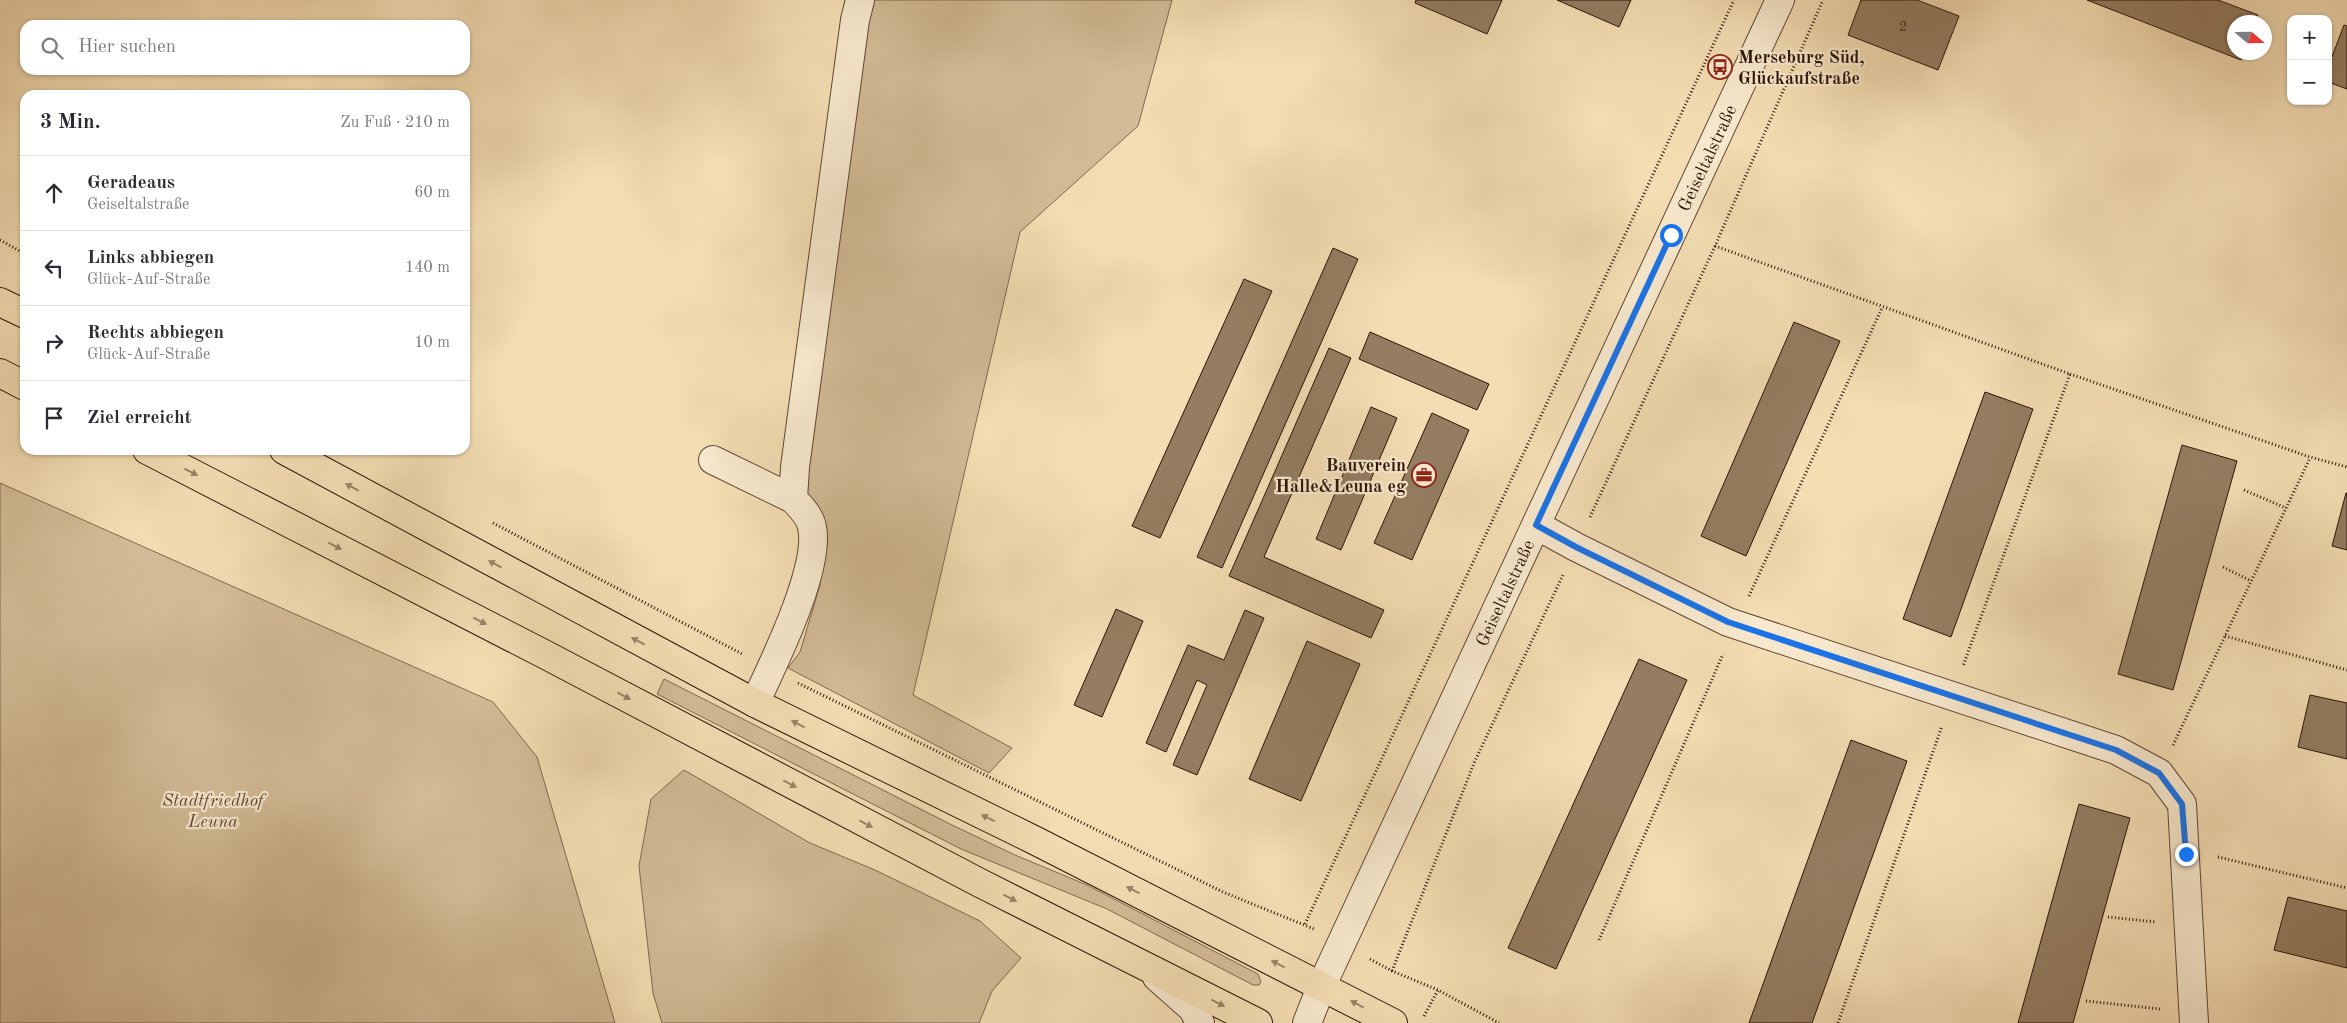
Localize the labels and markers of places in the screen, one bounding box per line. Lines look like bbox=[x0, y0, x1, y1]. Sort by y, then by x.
place label: Merseburg Süd, Glückaufstraße bbox=[1738, 49, 1865, 88]
bus stop icon: Merseburg Süd, Glückaufstraße bbox=[1707, 54, 1733, 80]
place label: Bauverein Halle&Leuna eg bbox=[1275, 457, 1406, 496]
office icon: Bauverein Halle&Leuna eg bbox=[1411, 462, 1437, 488]

